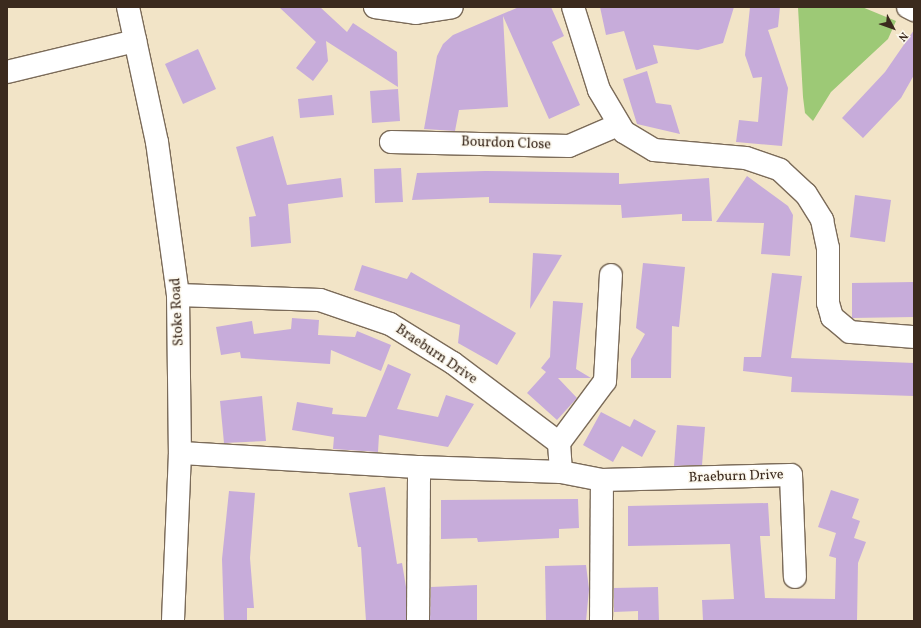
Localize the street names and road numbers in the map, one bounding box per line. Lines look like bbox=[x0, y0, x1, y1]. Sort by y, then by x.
street label: Bourdon Close bbox=[461, 134, 551, 154]
street label: Stoke Road bbox=[168, 277, 188, 347]
street label: Braeburn Drive bbox=[392, 321, 480, 389]
street label: Braeburn Drive bbox=[688, 467, 784, 487]

